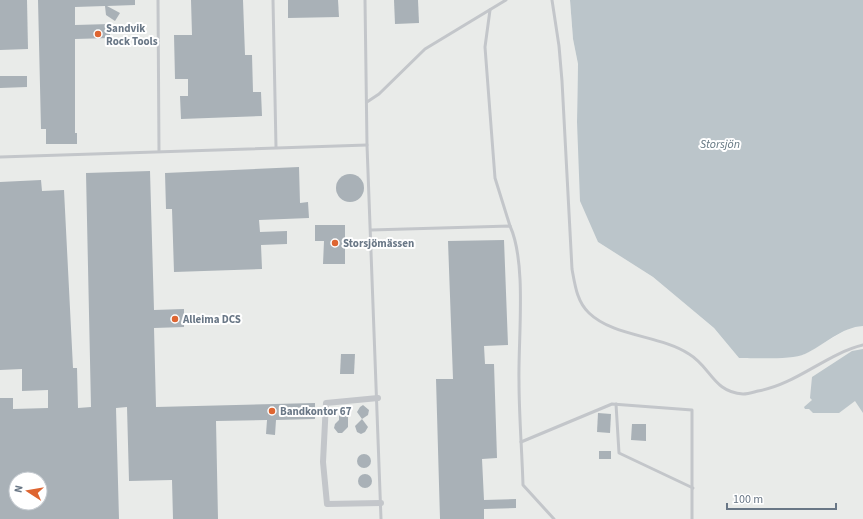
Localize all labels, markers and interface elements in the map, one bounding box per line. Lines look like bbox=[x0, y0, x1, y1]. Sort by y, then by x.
place label: Sandvik Rock Tools bbox=[106, 21, 158, 49]
marker: Sandvik Rock Tools bbox=[93, 29, 103, 39]
water label: Storsjön bbox=[700, 136, 740, 153]
place label: Storsjömässen bbox=[343, 236, 414, 251]
marker: Storsjömässen bbox=[330, 238, 340, 248]
place label: Alleima DCS bbox=[182, 312, 241, 327]
marker: Alleima DCS bbox=[170, 314, 180, 324]
place label: Bandkontor 67 bbox=[280, 404, 352, 419]
marker: Bandkontor 67 bbox=[267, 406, 277, 416]
north arrow bbox=[8, 471, 48, 511]
text: N bbox=[11, 484, 27, 494]
scale bar bbox=[727, 485, 836, 511]
text: 100 m bbox=[733, 491, 763, 508]

